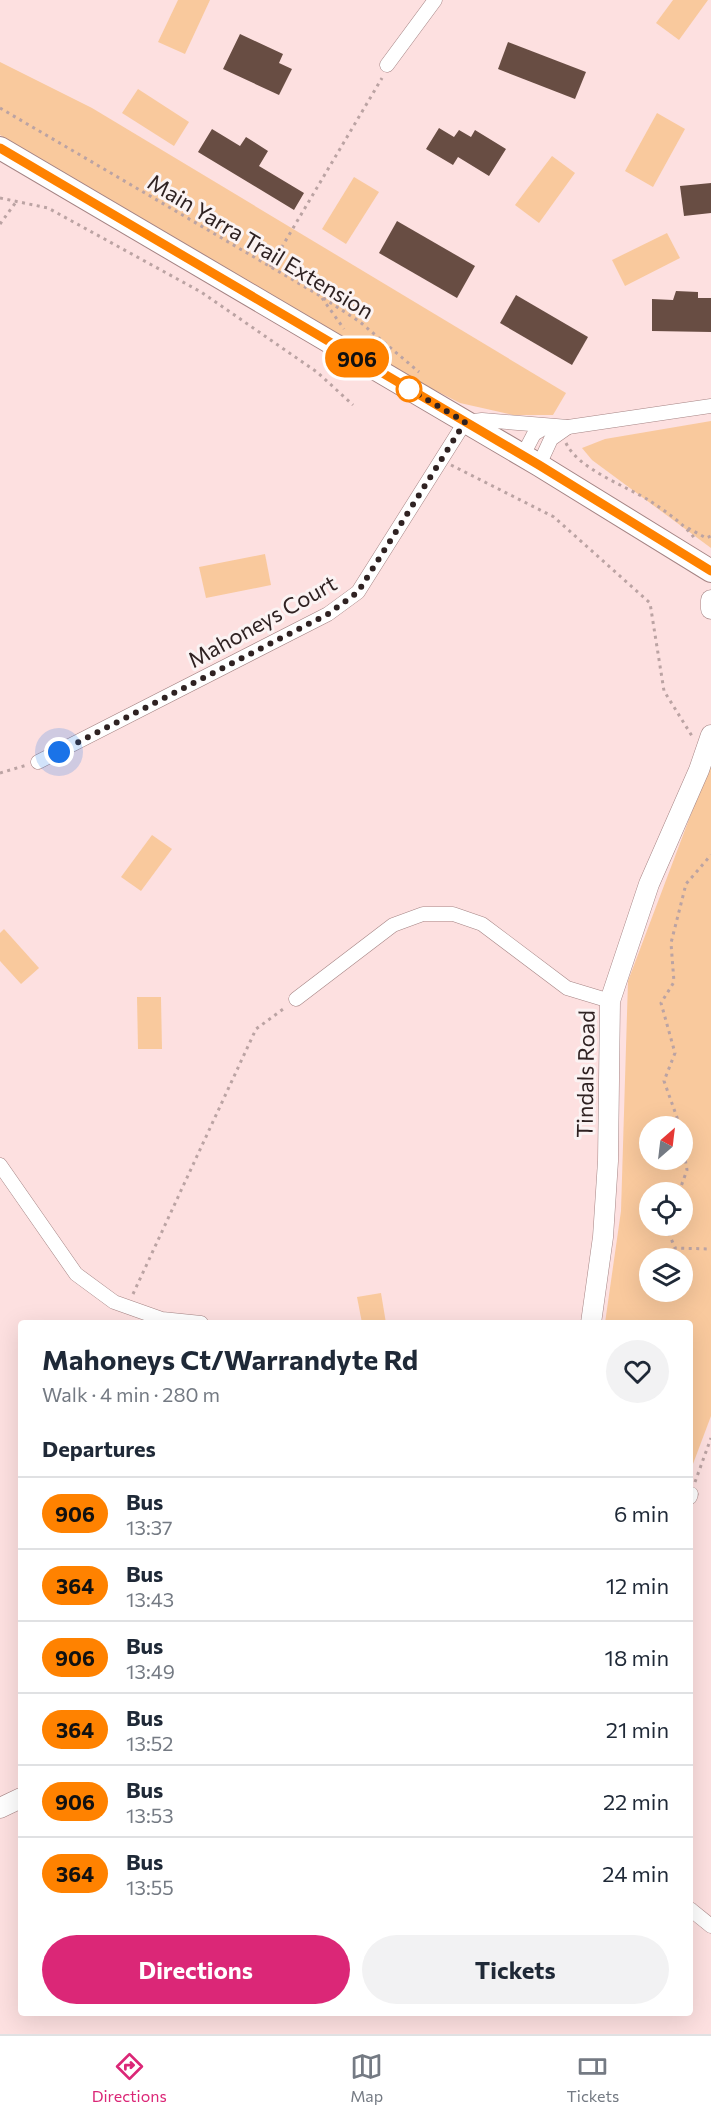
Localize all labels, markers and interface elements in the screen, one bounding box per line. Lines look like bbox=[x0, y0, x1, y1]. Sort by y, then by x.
street label: Main Yarra Trail Extension bbox=[143, 168, 379, 324]
line badge: 906 bbox=[322, 338, 392, 378]
text: 906 bbox=[337, 346, 377, 371]
unlabelled marker bbox=[396, 376, 422, 402]
street label: Mahoneys Court bbox=[183, 569, 341, 673]
your location bbox=[44, 737, 74, 767]
street label: Tindals Road bbox=[570, 1010, 600, 1138]
north arrow bbox=[639, 1116, 693, 1170]
map controls bbox=[639, 1116, 693, 1302]
button: locate bbox=[639, 1182, 693, 1236]
button: layers bbox=[639, 1248, 693, 1302]
button: heart bbox=[606, 1340, 669, 1403]
text: Mahoneys Ct/Warrandyte Rd bbox=[42, 1342, 418, 1376]
text: Walk · 4 min · 280 m bbox=[42, 1382, 220, 1406]
text: Departures bbox=[42, 1435, 156, 1462]
text: Bus bbox=[126, 1488, 163, 1515]
text: 6 min bbox=[614, 1500, 669, 1527]
text: 906 bbox=[55, 1501, 95, 1526]
text: 13:37 bbox=[126, 1515, 173, 1539]
text: Bus bbox=[126, 1560, 163, 1587]
text: 12 min bbox=[606, 1572, 669, 1599]
text: 364 bbox=[56, 1573, 94, 1598]
text: 13:43 bbox=[126, 1587, 174, 1611]
text: Bus bbox=[126, 1632, 163, 1659]
text: 18 min bbox=[605, 1644, 669, 1671]
text: 906 bbox=[55, 1645, 95, 1670]
text: 13:49 bbox=[126, 1659, 175, 1683]
text: Bus bbox=[126, 1704, 163, 1731]
text: 21 min bbox=[606, 1716, 669, 1743]
text: 364 bbox=[56, 1717, 94, 1742]
text: 13:52 bbox=[126, 1731, 173, 1755]
text: Bus bbox=[126, 1776, 163, 1803]
text: 22 min bbox=[603, 1788, 669, 1815]
text: 906 bbox=[55, 1789, 95, 1814]
text: 13:53 bbox=[126, 1803, 174, 1827]
text: Bus bbox=[126, 1848, 163, 1875]
text: 24 min bbox=[602, 1860, 669, 1887]
text: 364 bbox=[56, 1861, 94, 1886]
text: 13:55 bbox=[126, 1875, 174, 1899]
button: Directions bbox=[42, 1935, 350, 2004]
button: Tickets bbox=[362, 1935, 669, 2004]
tab: Directions bbox=[92, 2050, 167, 2105]
tab: Map bbox=[350, 2050, 383, 2105]
tab: Tickets bbox=[567, 2050, 619, 2105]

